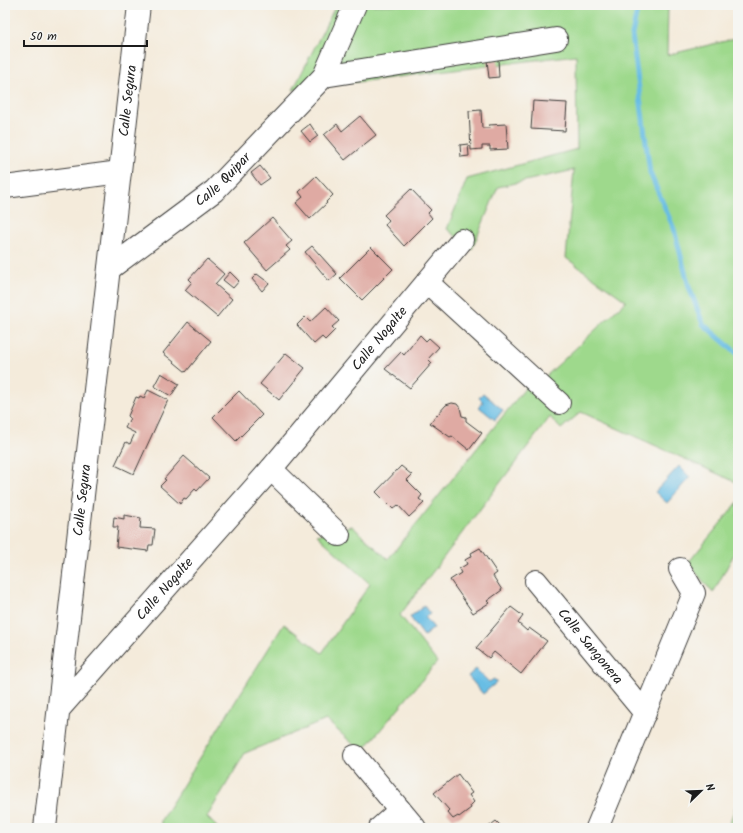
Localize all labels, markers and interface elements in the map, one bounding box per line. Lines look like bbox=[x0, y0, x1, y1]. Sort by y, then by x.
scale bar bbox=[24, 22, 147, 48]
text: 50 m bbox=[30, 27, 57, 46]
street label: Calle Segura bbox=[113, 64, 143, 138]
street label: Calle Quipar bbox=[190, 147, 257, 212]
street label: Calle Nogalte bbox=[346, 301, 414, 376]
street label: Calle Segura bbox=[67, 463, 97, 537]
street label: Calle Nogalte bbox=[131, 552, 199, 626]
street label: Calle Sangonera bbox=[552, 604, 628, 690]
north arrow bbox=[681, 771, 721, 811]
text: N bbox=[700, 781, 719, 794]

